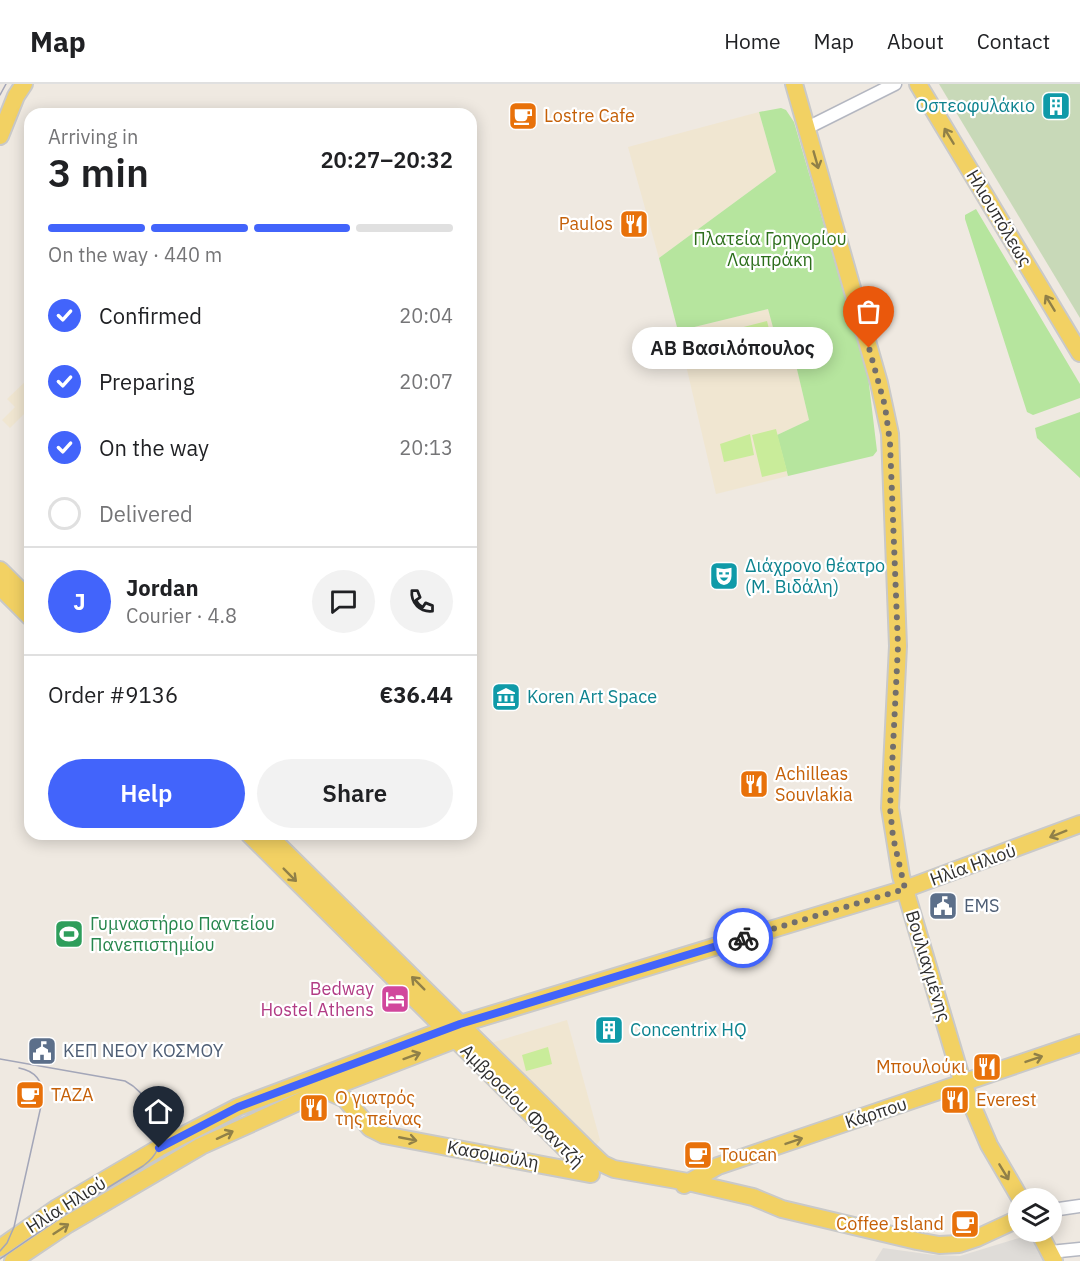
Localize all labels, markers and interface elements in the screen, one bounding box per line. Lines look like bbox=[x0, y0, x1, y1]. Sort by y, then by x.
text: Map bbox=[30, 23, 86, 60]
text: Home bbox=[724, 27, 781, 55]
text: Map bbox=[814, 27, 854, 55]
text: About bbox=[887, 27, 944, 55]
text: Contact bbox=[977, 27, 1050, 55]
building icon: Οστεοφυλάκιο bbox=[1040, 90, 1072, 122]
place label: Οστεοφυλάκιο bbox=[915, 94, 1035, 117]
cafe icon: Lostre Cafe bbox=[507, 100, 539, 132]
place label: Lostre Cafe bbox=[544, 104, 635, 127]
text: Arriving in bbox=[48, 123, 138, 150]
one-way arrow bbox=[943, 128, 955, 145]
text: 20:27–20:32 bbox=[320, 145, 453, 174]
text: 3 min bbox=[48, 147, 149, 198]
one-way arrow bbox=[811, 151, 822, 170]
street label: Ηλιουπόλεως bbox=[962, 165, 1037, 271]
restaurant icon: Paulos bbox=[618, 208, 650, 240]
place label: Paulos bbox=[559, 212, 613, 235]
park label: Πλατεία Γρηγορίου Λαμπράκη bbox=[693, 227, 847, 271]
text: On the way · 440 m bbox=[48, 241, 222, 268]
pin bbox=[843, 286, 894, 348]
icon: bag bbox=[852, 295, 885, 328]
one-way arrow bbox=[1043, 295, 1055, 312]
icon: check bbox=[48, 299, 81, 332]
text: Confirmed bbox=[99, 301, 202, 330]
text: 20:04 bbox=[399, 302, 453, 329]
callout: ΑΒ Βασιλόπουλος bbox=[632, 327, 833, 369]
text: ΑΒ Βασιλόπουλος bbox=[650, 334, 815, 361]
icon: check bbox=[48, 365, 81, 398]
text: Preparing bbox=[99, 367, 194, 396]
text: 20:07 bbox=[399, 368, 453, 395]
icon: check bbox=[48, 431, 81, 464]
text: On the way bbox=[99, 433, 209, 462]
text: 20:13 bbox=[399, 434, 453, 461]
text: Delivered bbox=[99, 499, 193, 528]
place label: Διάχρονο θέατρο (Μ. Βιδάλη) bbox=[745, 554, 885, 598]
theatre icon: Διάχρονο θέατρο (Μ. Βιδάλη) bbox=[708, 560, 740, 592]
button: chat bbox=[312, 570, 375, 633]
button: phone bbox=[390, 570, 453, 633]
text: Jordan bbox=[126, 573, 199, 602]
text: J bbox=[73, 587, 86, 616]
text: Courier · 4.8 bbox=[126, 602, 237, 629]
text: Order #9136 bbox=[48, 680, 178, 709]
text: €36.44 bbox=[380, 680, 453, 709]
museum icon: Koren Art Space bbox=[490, 681, 522, 713]
place label: Koren Art Space bbox=[527, 685, 657, 708]
button: Help bbox=[48, 759, 245, 828]
button: Share bbox=[257, 759, 453, 828]
place label: Achilleas Souvlakia bbox=[775, 762, 853, 806]
restaurant icon: Achilleas Souvlakia bbox=[738, 768, 770, 800]
one-way arrow bbox=[1049, 829, 1067, 840]
street label: Ηλία Ηλιού bbox=[927, 838, 1019, 891]
one-way arrow bbox=[283, 868, 298, 883]
public building icon: EMS bbox=[927, 890, 959, 922]
place label: EMS bbox=[964, 894, 1000, 917]
street label: Βουλιαγμένης bbox=[901, 907, 956, 1024]
courier bbox=[713, 908, 773, 968]
place label: Γυμναστήριο Παντείου Πανεπιστημίου bbox=[90, 912, 275, 956]
sports icon: Γυμναστήριο Παντείου Πανεπιστημίου bbox=[53, 918, 85, 950]
icon: bike bbox=[727, 922, 760, 955]
one-way arrow bbox=[411, 976, 426, 991]
place label: Bedway Hostel Athens bbox=[260, 977, 374, 1021]
hotel icon: Bedway Hostel Athens bbox=[379, 983, 411, 1015]
building icon: Concentrix HQ bbox=[593, 1014, 625, 1046]
place label: Concentrix HQ bbox=[630, 1018, 747, 1041]
public building icon: ΚΕΠ ΝΕΟΥ ΚΟΣΜΟΥ bbox=[26, 1035, 58, 1067]
place label: ΚΕΠ ΝΕΟΥ ΚΟΣΜΟΥ bbox=[63, 1039, 224, 1062]
street label: Αμβροσίου Φραντζή bbox=[456, 1039, 589, 1172]
one-way arrow bbox=[402, 1050, 421, 1061]
restaurant icon: Μπουλούκι bbox=[971, 1051, 1003, 1083]
one-way arrow bbox=[1024, 1053, 1043, 1064]
place label: Μπουλούκι bbox=[876, 1055, 966, 1078]
cafe icon: ΤΑΖΑ bbox=[14, 1079, 46, 1111]
place label: ΤΑΖΑ bbox=[51, 1083, 94, 1106]
restaurant icon: Everest bbox=[939, 1084, 971, 1116]
pin bbox=[133, 1086, 184, 1148]
place label: Ο γιατρός της πείνας bbox=[335, 1086, 422, 1130]
place label: Everest bbox=[976, 1088, 1036, 1111]
restaurant icon: Ο γιατρός της πείνας bbox=[298, 1092, 330, 1124]
street label: Κάρπου bbox=[842, 1092, 910, 1133]
icon: home bbox=[142, 1095, 175, 1128]
one-way arrow bbox=[215, 1128, 233, 1140]
one-way arrow bbox=[398, 1134, 417, 1145]
one-way arrow bbox=[784, 1134, 803, 1145]
street label: Κασομούλη bbox=[445, 1135, 541, 1174]
cafe icon: Toucan bbox=[682, 1139, 714, 1171]
place label: Toucan bbox=[719, 1143, 777, 1166]
one-way arrow bbox=[999, 1163, 1011, 1180]
street label: Ηλία Ηλιού bbox=[21, 1171, 110, 1238]
map controls bbox=[1008, 1188, 1062, 1242]
button: layers bbox=[1008, 1188, 1062, 1242]
cafe icon: Coffee Island bbox=[949, 1208, 981, 1240]
place label: Coffee Island bbox=[836, 1212, 944, 1235]
one-way arrow bbox=[53, 1223, 69, 1235]

